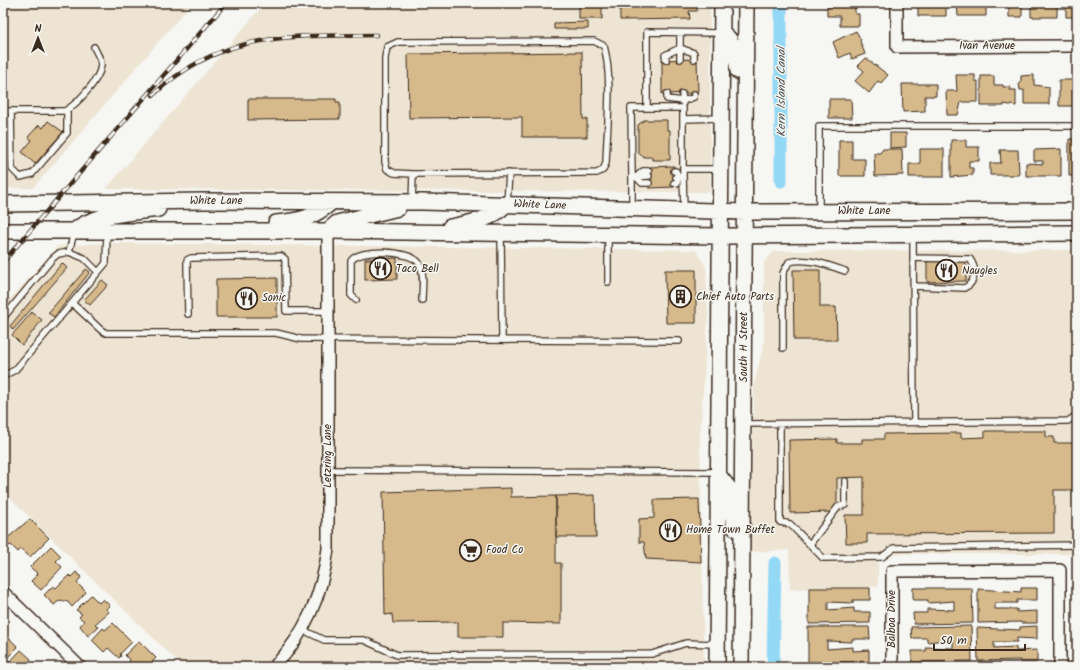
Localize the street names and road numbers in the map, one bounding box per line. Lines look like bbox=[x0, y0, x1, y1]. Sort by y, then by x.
street label: Ivan Avenue bbox=[959, 37, 1015, 55]
street label: White Lane bbox=[190, 192, 242, 210]
street label: White Lane bbox=[513, 195, 567, 215]
street label: White Lane bbox=[838, 202, 890, 220]
street label: South H Street bbox=[735, 311, 753, 382]
street label: Letzring Lane bbox=[319, 424, 337, 488]
street label: Balboa Drive bbox=[883, 590, 901, 648]

